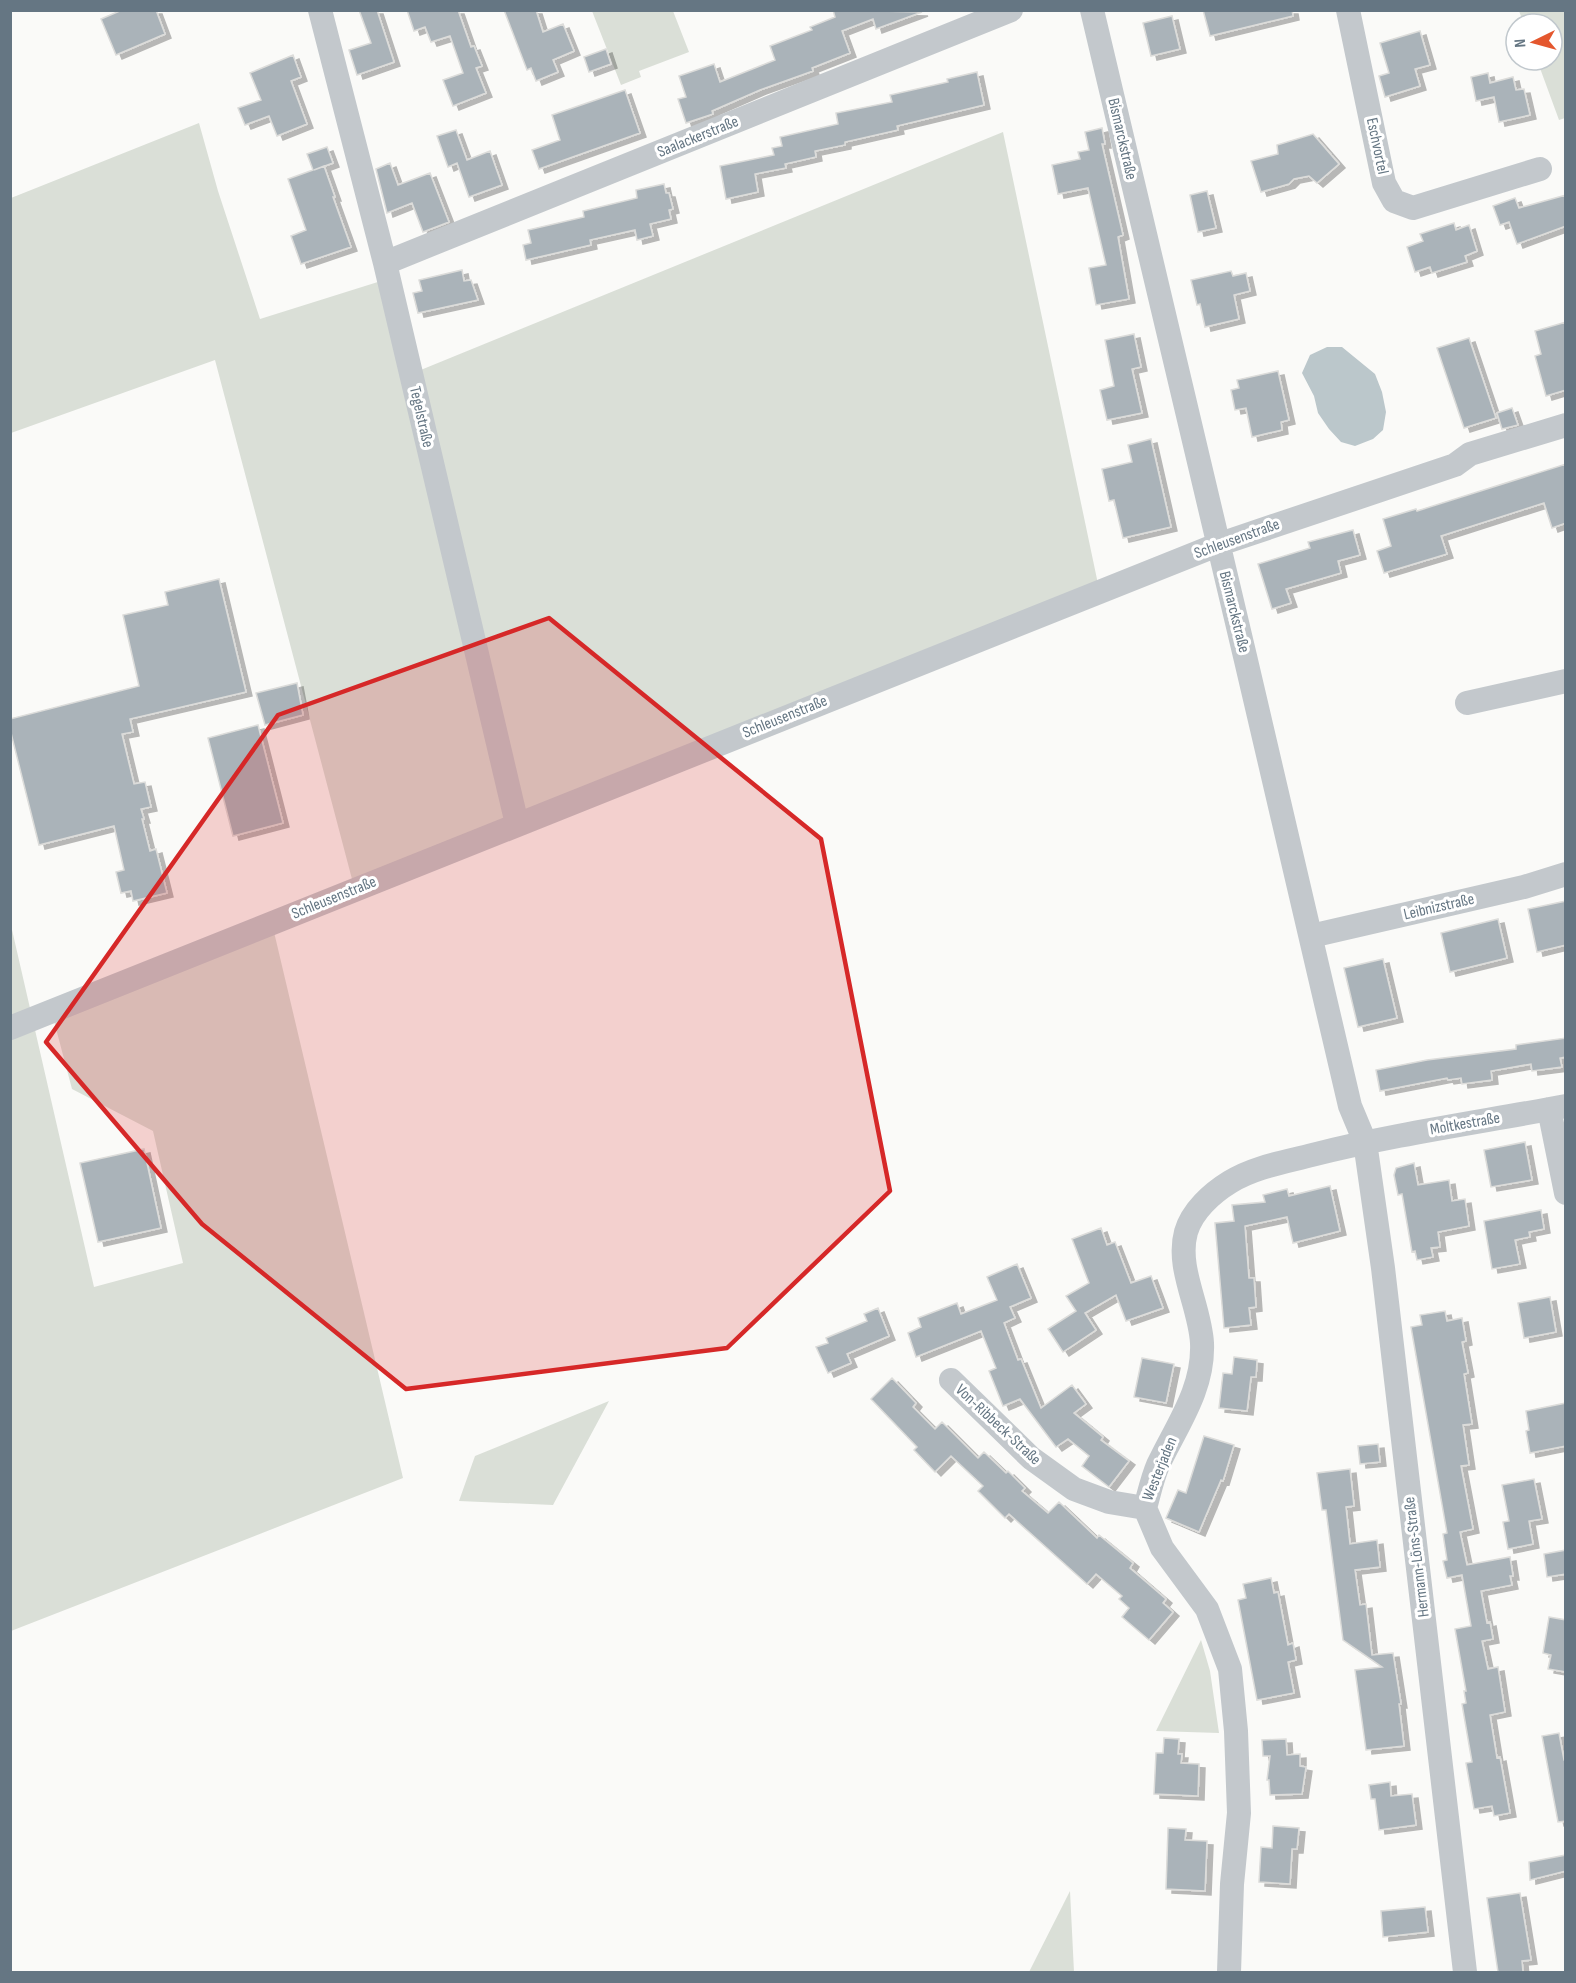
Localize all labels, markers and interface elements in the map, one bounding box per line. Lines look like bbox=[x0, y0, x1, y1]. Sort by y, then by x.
north arrow bbox=[1504, 12, 1564, 72]
text: N bbox=[1511, 38, 1530, 48]
street label: Bismarckstraße bbox=[1103, 96, 1141, 182]
street label: Saalackerstraße bbox=[655, 112, 741, 162]
street label: Eschvortel bbox=[1362, 116, 1392, 176]
street label: Tegelstraße bbox=[405, 385, 437, 449]
street label: Schleusenstraße bbox=[1192, 515, 1282, 563]
street label: Bismarckstraße bbox=[1215, 569, 1253, 655]
street label: Schleusenstraße bbox=[740, 691, 830, 743]
street label: Schleusenstraße bbox=[289, 872, 379, 924]
street label: Leibnizstraße bbox=[1402, 890, 1476, 924]
street label: Moltkestraße bbox=[1429, 1109, 1501, 1139]
street label: Von-Ribbeck-Straße bbox=[951, 1381, 1045, 1469]
street label: Westerjaden bbox=[1139, 1434, 1181, 1504]
street label: Hermann-Löns-Straße bbox=[1400, 1496, 1434, 1618]

